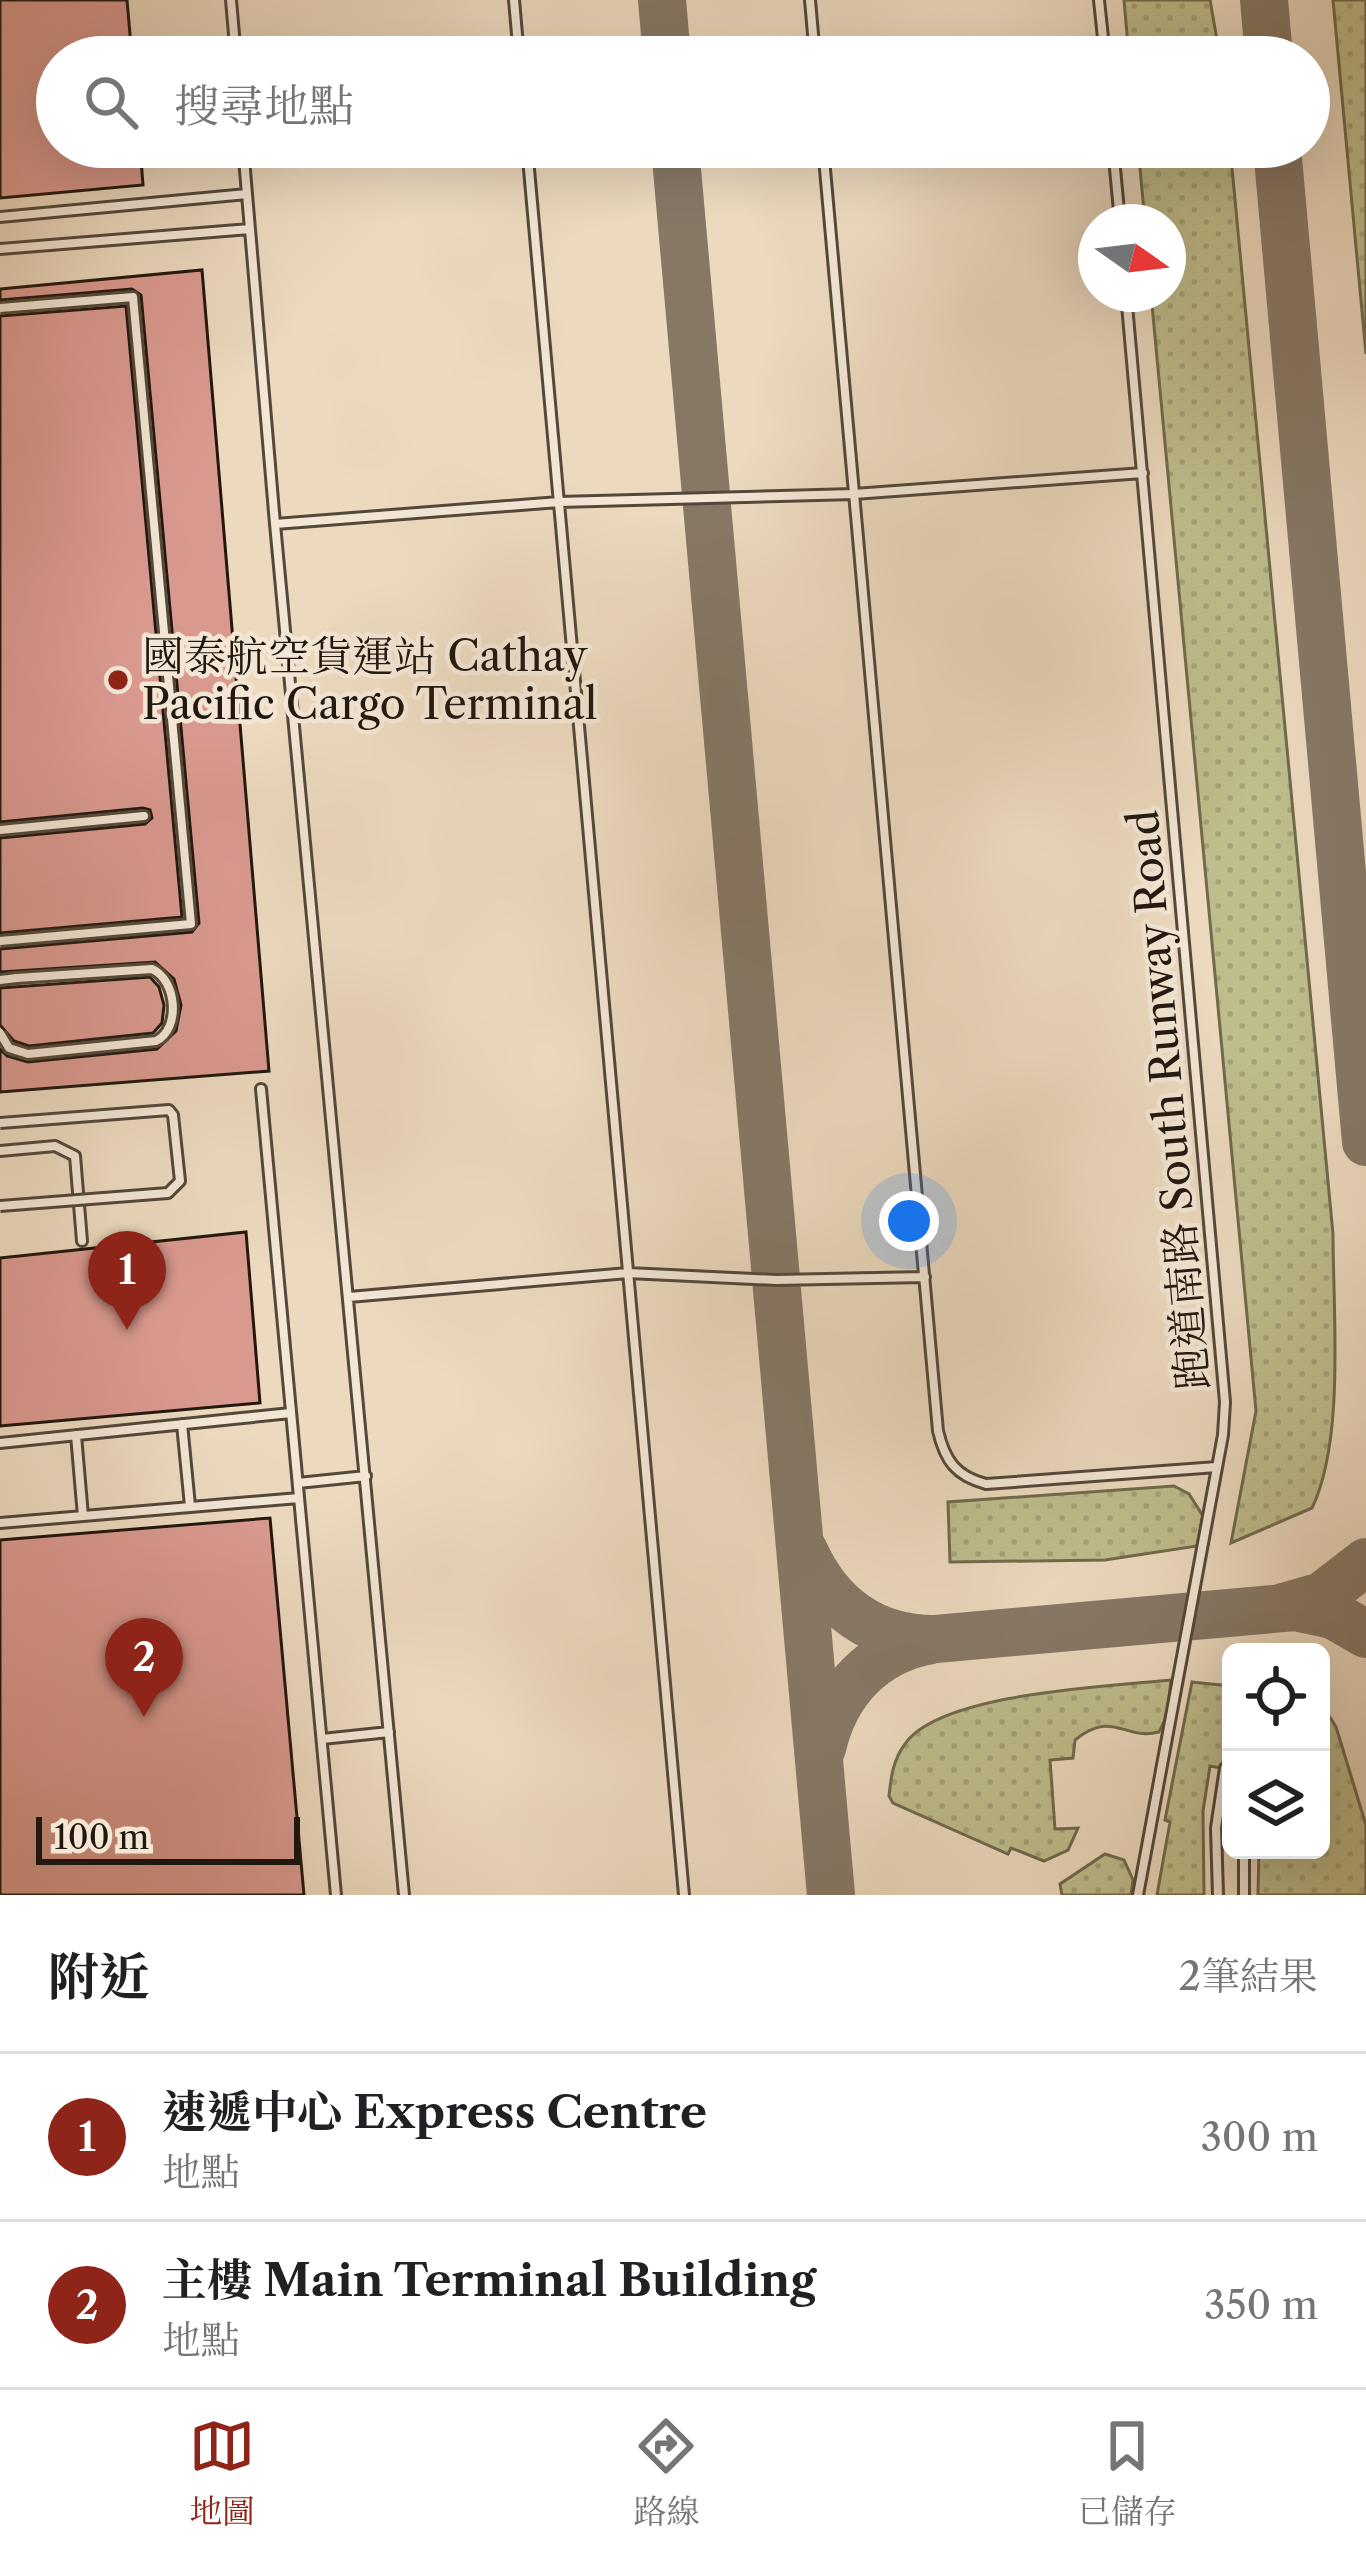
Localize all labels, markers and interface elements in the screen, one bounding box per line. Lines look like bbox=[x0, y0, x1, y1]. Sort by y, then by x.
search box bbox=[36, 36, 1330, 168]
icon: search bbox=[78, 69, 144, 135]
text: 搜尋地點 bbox=[174, 78, 354, 134]
north arrow bbox=[1078, 204, 1186, 312]
place label: 國泰航空貨運站 Cathay Pacific Cargo Terminal bbox=[142, 630, 597, 730]
marker: 國泰航空貨運站 Cathay Pacific Cargo Terminal bbox=[105, 667, 131, 693]
street label: 跑道南路 South Runway Road bbox=[1117, 808, 1219, 1392]
your location bbox=[879, 1191, 939, 1251]
pin: 1 bbox=[88, 1231, 166, 1330]
pin: 2 bbox=[105, 1618, 183, 1717]
map controls bbox=[1222, 1643, 1330, 1859]
button: locate bbox=[1222, 1643, 1330, 1751]
button: layers bbox=[1222, 1751, 1330, 1859]
scale bar bbox=[36, 1811, 300, 1864]
text: 100 m bbox=[54, 1817, 149, 1858]
text: 附近 bbox=[48, 1946, 150, 2008]
text: 2筆結果 bbox=[1179, 1952, 1318, 2000]
text: 速遞中心 Express Centre bbox=[162, 2084, 707, 2140]
text: 1 bbox=[78, 2113, 96, 2161]
text: 300 m bbox=[1200, 2113, 1318, 2161]
text: 地點 bbox=[162, 2148, 240, 2196]
text: 主樓 Main Terminal Building bbox=[162, 2252, 816, 2308]
text: 2 bbox=[75, 2281, 99, 2329]
text: 350 m bbox=[1204, 2281, 1318, 2329]
text: 地點 bbox=[162, 2316, 240, 2364]
tab: 地圖 bbox=[189, 2413, 255, 2532]
tab: 路線 bbox=[633, 2413, 699, 2532]
tab: 已儲存 bbox=[1078, 2413, 1177, 2532]

